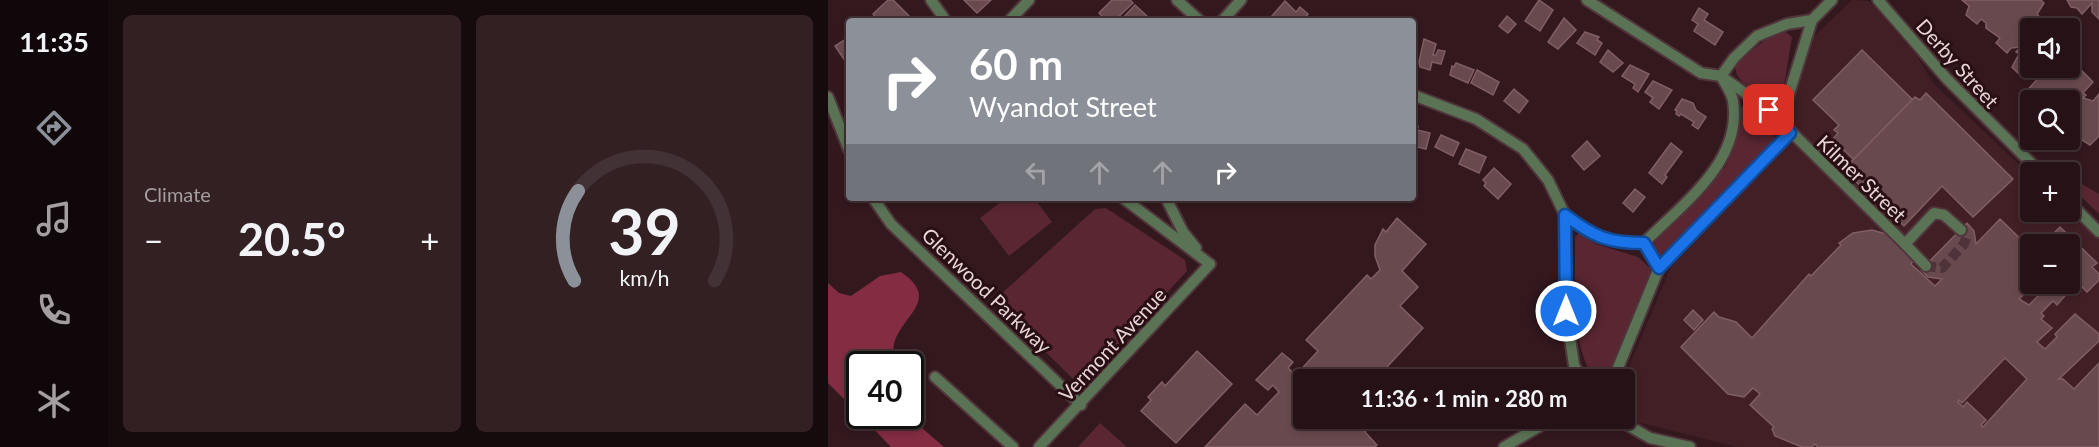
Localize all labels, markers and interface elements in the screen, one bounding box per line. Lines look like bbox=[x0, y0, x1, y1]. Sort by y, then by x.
street label: Derby Street bbox=[1912, 14, 2004, 112]
map controls bbox=[2020, 18, 2080, 294]
button: sound bbox=[2020, 18, 2080, 78]
text: 11:35 bbox=[19, 25, 89, 58]
text: 60 m bbox=[969, 39, 1063, 89]
icon: right bbox=[870, 42, 948, 120]
pin bbox=[1743, 84, 1794, 135]
text: Wyandot Street bbox=[969, 90, 1157, 123]
button: search bbox=[2020, 90, 2080, 150]
icon: arrive bbox=[1752, 93, 1785, 126]
icon: directions bbox=[33, 107, 75, 149]
street label: Kilmer Street bbox=[1813, 130, 1911, 226]
icon: left bbox=[1020, 156, 1053, 189]
icon: ahead bbox=[1083, 156, 1116, 189]
icon: ahead bbox=[1146, 156, 1179, 189]
icon: right bbox=[1209, 156, 1242, 189]
button: + bbox=[2020, 162, 2080, 222]
text: Climate bbox=[144, 182, 211, 206]
text: 39 bbox=[608, 193, 680, 268]
icon: music bbox=[33, 198, 75, 240]
text: 20.5° bbox=[238, 212, 346, 266]
text: − bbox=[144, 220, 163, 260]
text: + bbox=[420, 220, 440, 260]
street label: Glenwood Parkway bbox=[917, 222, 1057, 358]
button: − bbox=[2020, 234, 2080, 294]
text: km/h bbox=[619, 265, 669, 291]
position arrow bbox=[1534, 279, 1598, 343]
street label: Vermont Avenue bbox=[1053, 282, 1171, 406]
icon: phone bbox=[33, 289, 75, 331]
speed limit sign: 40 bbox=[846, 351, 924, 429]
icon: climate bbox=[33, 380, 75, 422]
text: 11:36 · 1 min · 280 m bbox=[1361, 385, 1567, 412]

